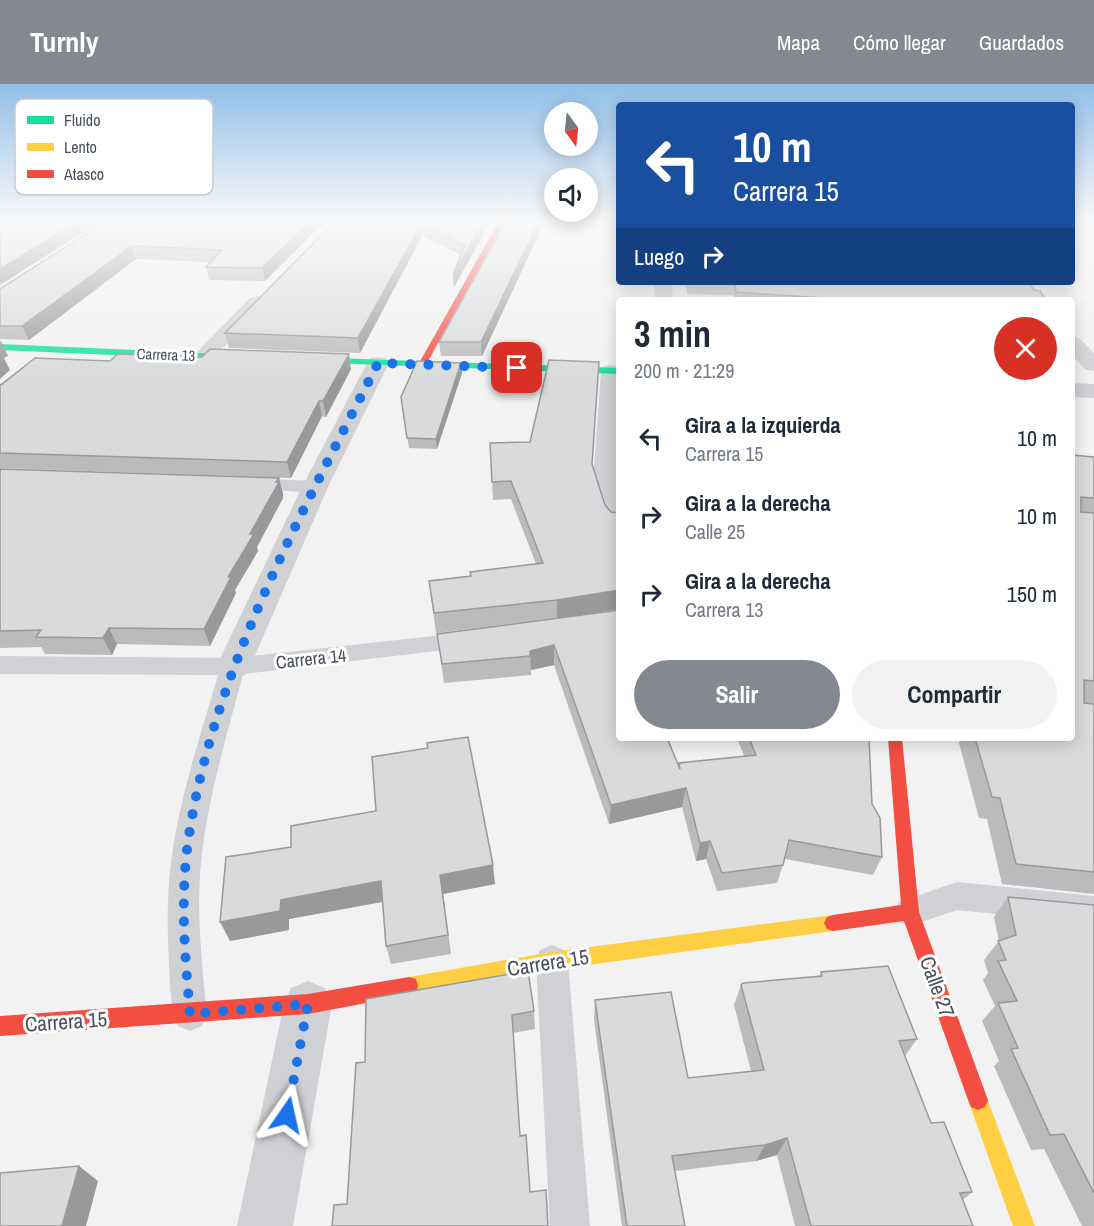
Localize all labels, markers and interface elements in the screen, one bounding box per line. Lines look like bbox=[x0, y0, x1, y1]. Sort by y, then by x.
text: Turnly bbox=[30, 23, 99, 61]
text: Mapa bbox=[777, 28, 820, 57]
text: Cómo llegar bbox=[853, 28, 946, 57]
text: Guardados bbox=[979, 28, 1064, 57]
legend bbox=[15, 99, 213, 195]
north arrow bbox=[544, 102, 598, 156]
map controls bbox=[544, 102, 598, 222]
text: Fluido bbox=[64, 109, 100, 131]
text: 10 m bbox=[733, 119, 812, 175]
icon: left bbox=[634, 126, 712, 204]
text: Lento bbox=[64, 136, 97, 158]
text: Atasco bbox=[63, 163, 104, 185]
button: sound bbox=[544, 168, 598, 222]
text: Carrera 15 bbox=[733, 173, 839, 209]
icon: right bbox=[696, 240, 729, 273]
text: Luego bbox=[634, 242, 684, 272]
text: 3 min bbox=[634, 310, 711, 358]
button: close bbox=[994, 317, 1057, 380]
pin bbox=[491, 342, 542, 393]
street label: Carrera 13 bbox=[136, 343, 196, 366]
icon: arrive bbox=[500, 351, 533, 384]
text: 200 m · 21:29 bbox=[634, 357, 734, 384]
text: Gira a la izquierda bbox=[685, 410, 840, 440]
icon: left bbox=[634, 422, 667, 455]
text: 10 m bbox=[1017, 423, 1057, 453]
text: Carrera 15 bbox=[685, 440, 763, 467]
text: Gira a la derecha bbox=[685, 488, 830, 518]
icon: right bbox=[634, 500, 667, 533]
text: 10 m bbox=[1017, 501, 1057, 531]
text: Calle 25 bbox=[685, 518, 745, 545]
text: Gira a la derecha bbox=[685, 566, 830, 596]
icon: right bbox=[634, 578, 667, 611]
text: 150 m bbox=[1007, 579, 1057, 609]
text: Carrera 13 bbox=[685, 596, 763, 623]
street label: Carrera 14 bbox=[275, 642, 347, 675]
button: Salir bbox=[634, 660, 840, 729]
button: Compartir bbox=[852, 660, 1057, 729]
street label: Carrera 15 bbox=[505, 942, 591, 983]
street label: Calle 27 bbox=[913, 952, 962, 1021]
street label: Carrera 15 bbox=[24, 1004, 108, 1039]
position arrow bbox=[255, 1083, 319, 1147]

